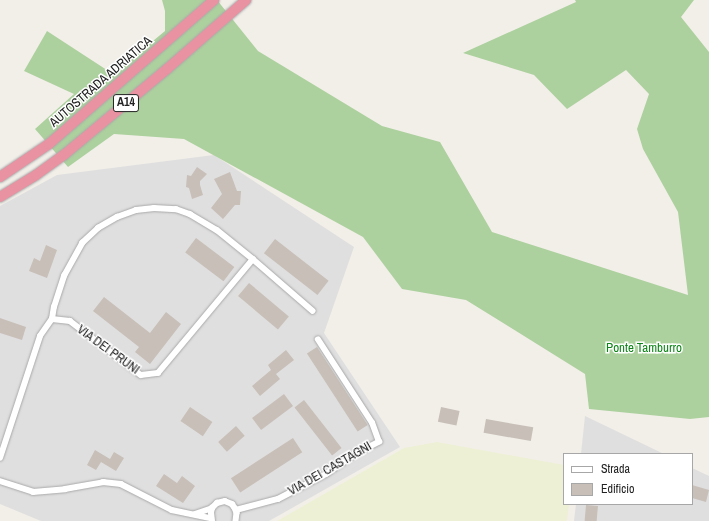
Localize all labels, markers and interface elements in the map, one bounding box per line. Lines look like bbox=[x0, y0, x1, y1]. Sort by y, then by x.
street label: AUTOSTRADA ADRIATICA bbox=[46, 33, 156, 131]
road number: A14 bbox=[112, 93, 140, 113]
street label: VIA DEI PRUNI bbox=[73, 322, 143, 378]
park label: Ponte Tamburro bbox=[606, 340, 682, 356]
street label: VIA DEI CASTAGNI bbox=[285, 439, 375, 499]
legend bbox=[563, 453, 693, 505]
text: Strada bbox=[601, 461, 630, 477]
text: Edificio bbox=[601, 481, 634, 497]

